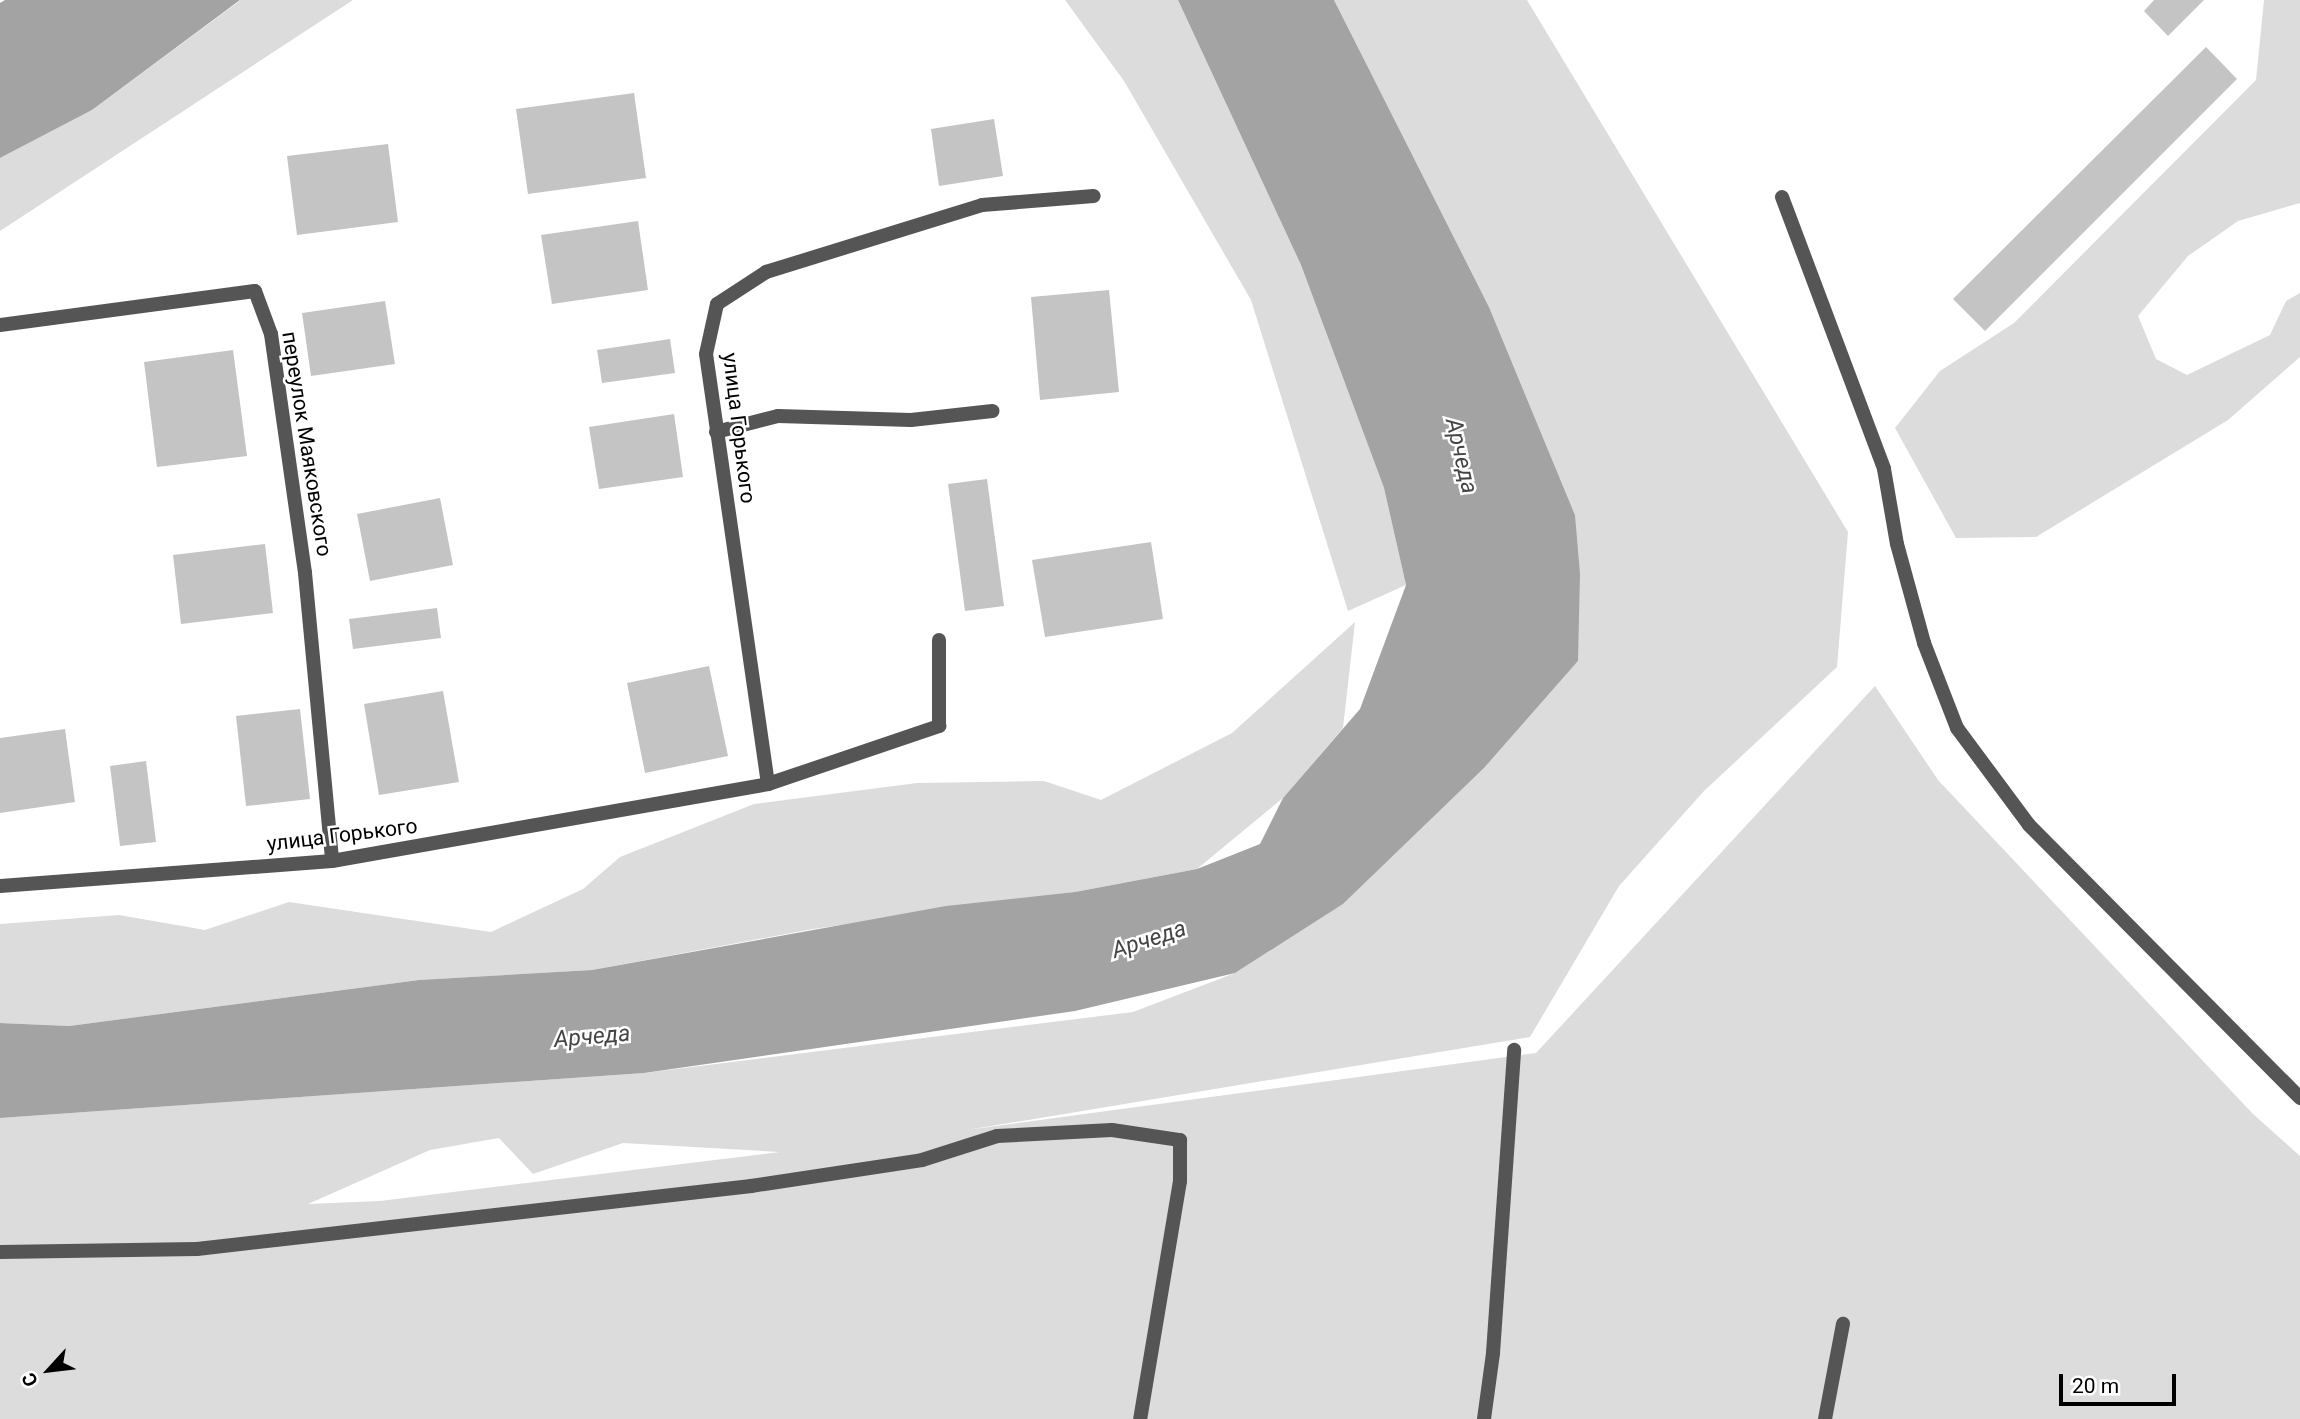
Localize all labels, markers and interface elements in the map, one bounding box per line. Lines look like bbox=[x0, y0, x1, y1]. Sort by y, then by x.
street label: переулок Маяковского bbox=[277, 330, 337, 558]
street label: улица Горького bbox=[717, 351, 761, 505]
water label: Арчеда bbox=[1439, 416, 1483, 496]
street label: улица Горького bbox=[265, 813, 419, 857]
water label: Арчеда bbox=[1108, 915, 1190, 965]
water label: Арчеда bbox=[553, 1020, 631, 1054]
north arrow bbox=[14, 1335, 84, 1405]
scale bar bbox=[2062, 1360, 2179, 1404]
text: С bbox=[17, 1369, 43, 1391]
text: 20 m bbox=[2072, 1374, 2119, 1398]

